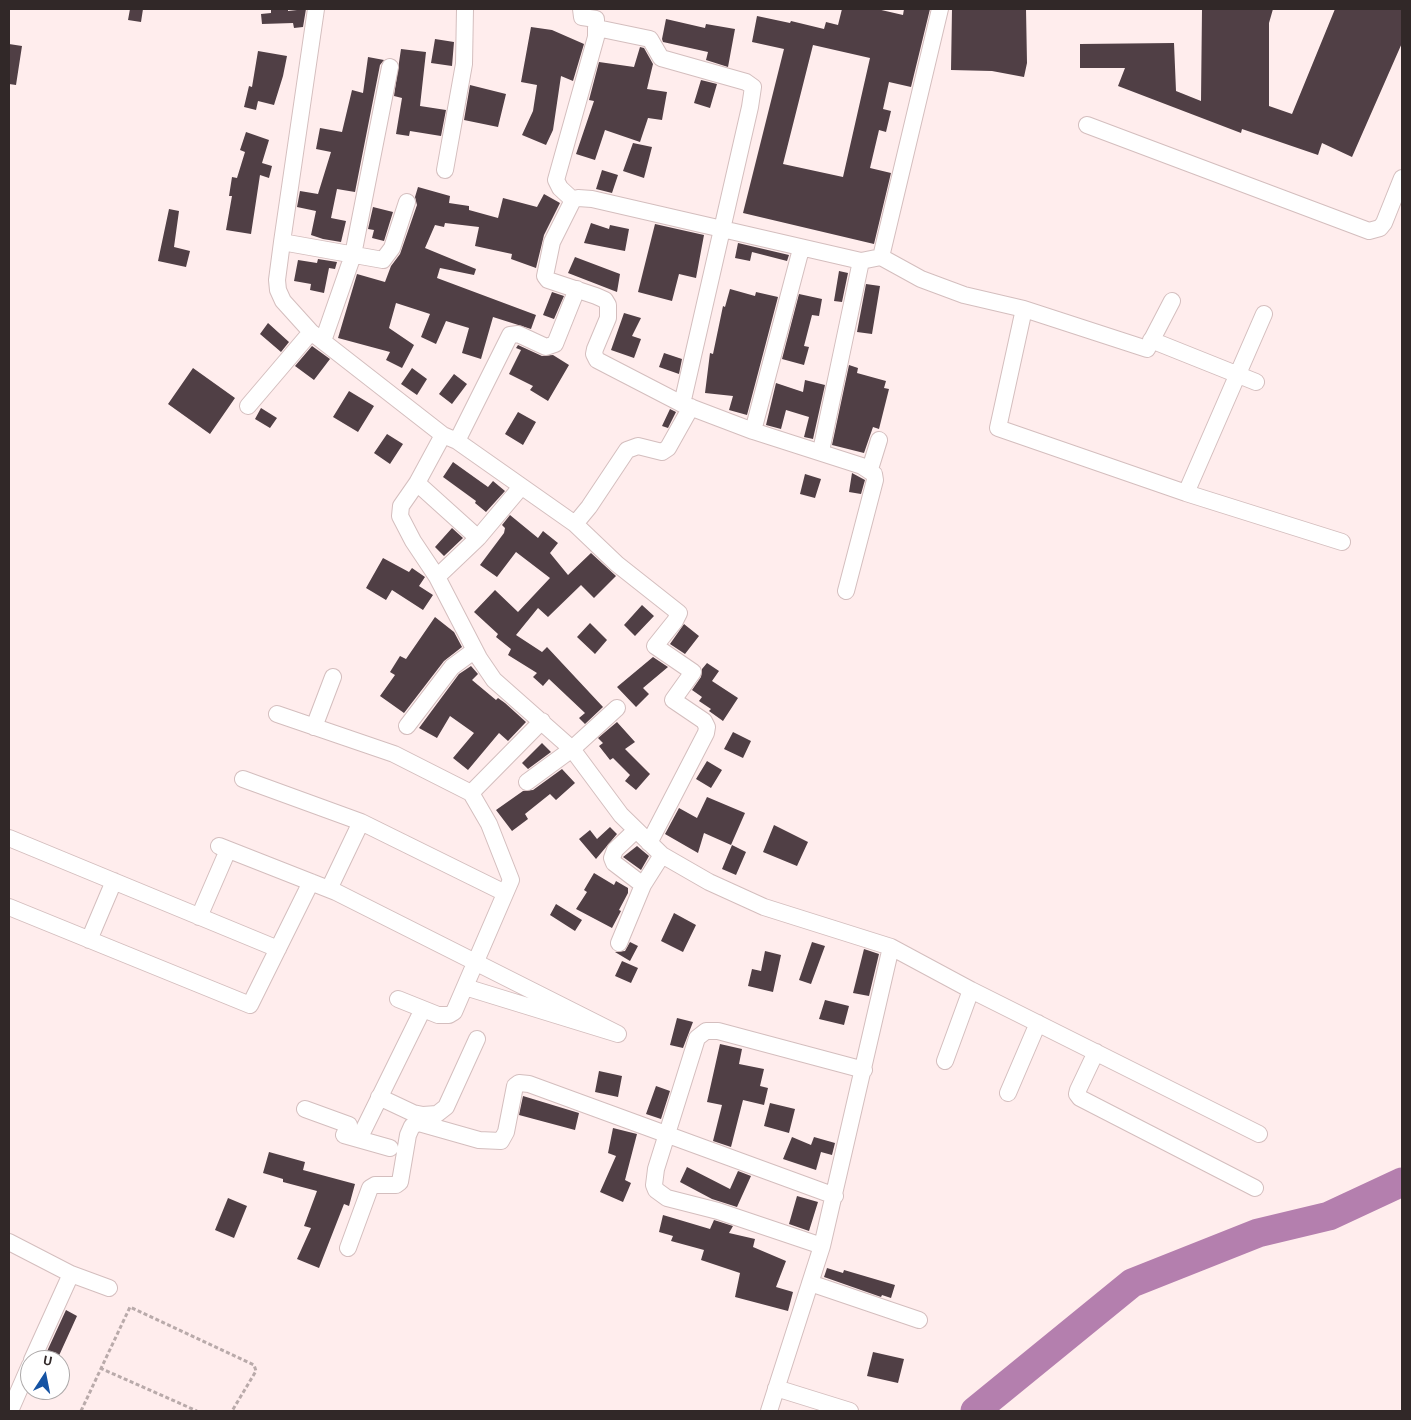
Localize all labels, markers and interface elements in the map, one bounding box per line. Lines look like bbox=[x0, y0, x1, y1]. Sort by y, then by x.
north arrow bbox=[20, 1350, 70, 1400]
text: U bbox=[42, 1354, 53, 1369]

